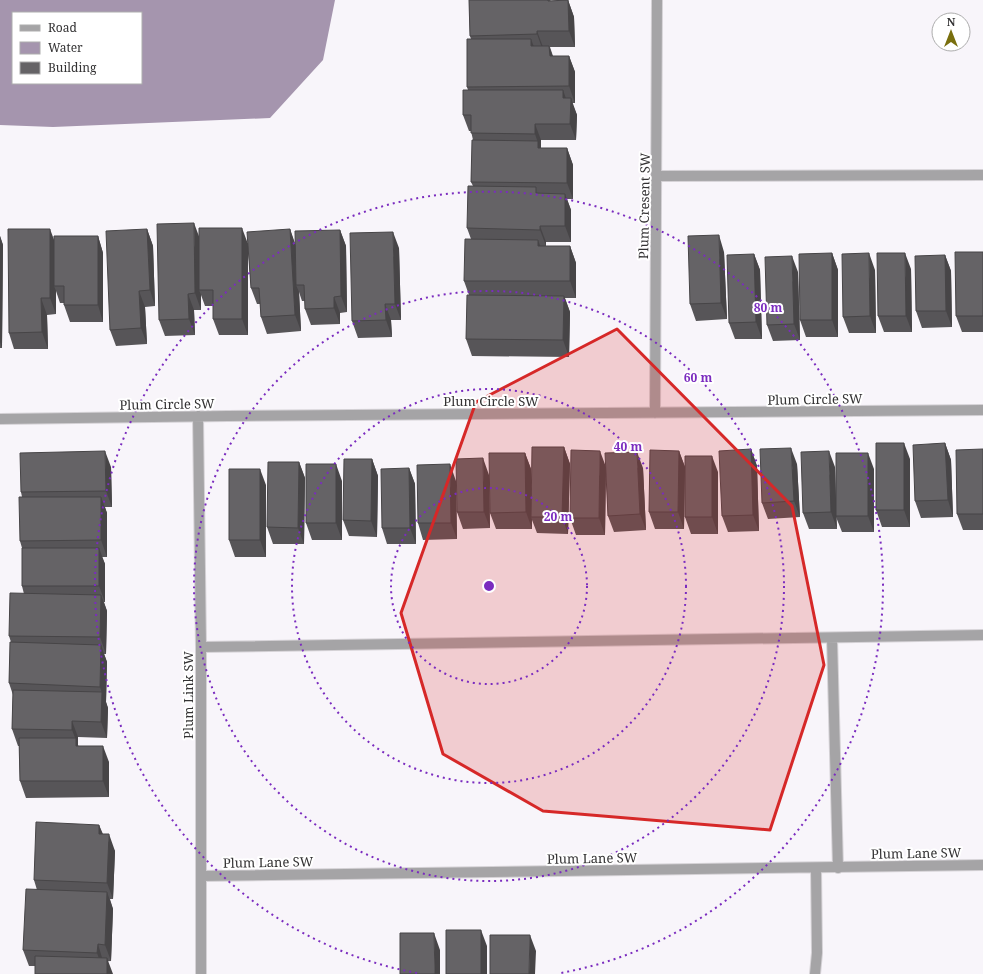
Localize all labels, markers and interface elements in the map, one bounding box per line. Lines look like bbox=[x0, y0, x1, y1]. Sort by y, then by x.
legend bbox=[12, 12, 142, 84]
north arrow bbox=[931, 12, 971, 52]
text: N bbox=[947, 14, 956, 29]
text: Road bbox=[48, 19, 78, 36]
text: Water bbox=[48, 39, 83, 56]
text: Building bbox=[48, 59, 97, 76]
street label: Plum Cresent SW bbox=[634, 152, 654, 259]
text: 80 m bbox=[754, 299, 782, 316]
text: 60 m bbox=[684, 369, 712, 386]
street label: Plum Circle SW bbox=[767, 389, 863, 409]
street label: Plum Circle SW bbox=[443, 392, 539, 410]
street label: Plum Circle SW bbox=[119, 394, 215, 414]
text: 40 m bbox=[614, 438, 642, 455]
text: 20 m bbox=[544, 508, 572, 525]
centre of rings bbox=[482, 579, 496, 593]
street label: Plum Link SW bbox=[179, 651, 197, 739]
street label: Plum Lane SW bbox=[871, 843, 962, 863]
street label: Plum Lane SW bbox=[547, 848, 638, 868]
street label: Plum Lane SW bbox=[223, 852, 314, 872]

